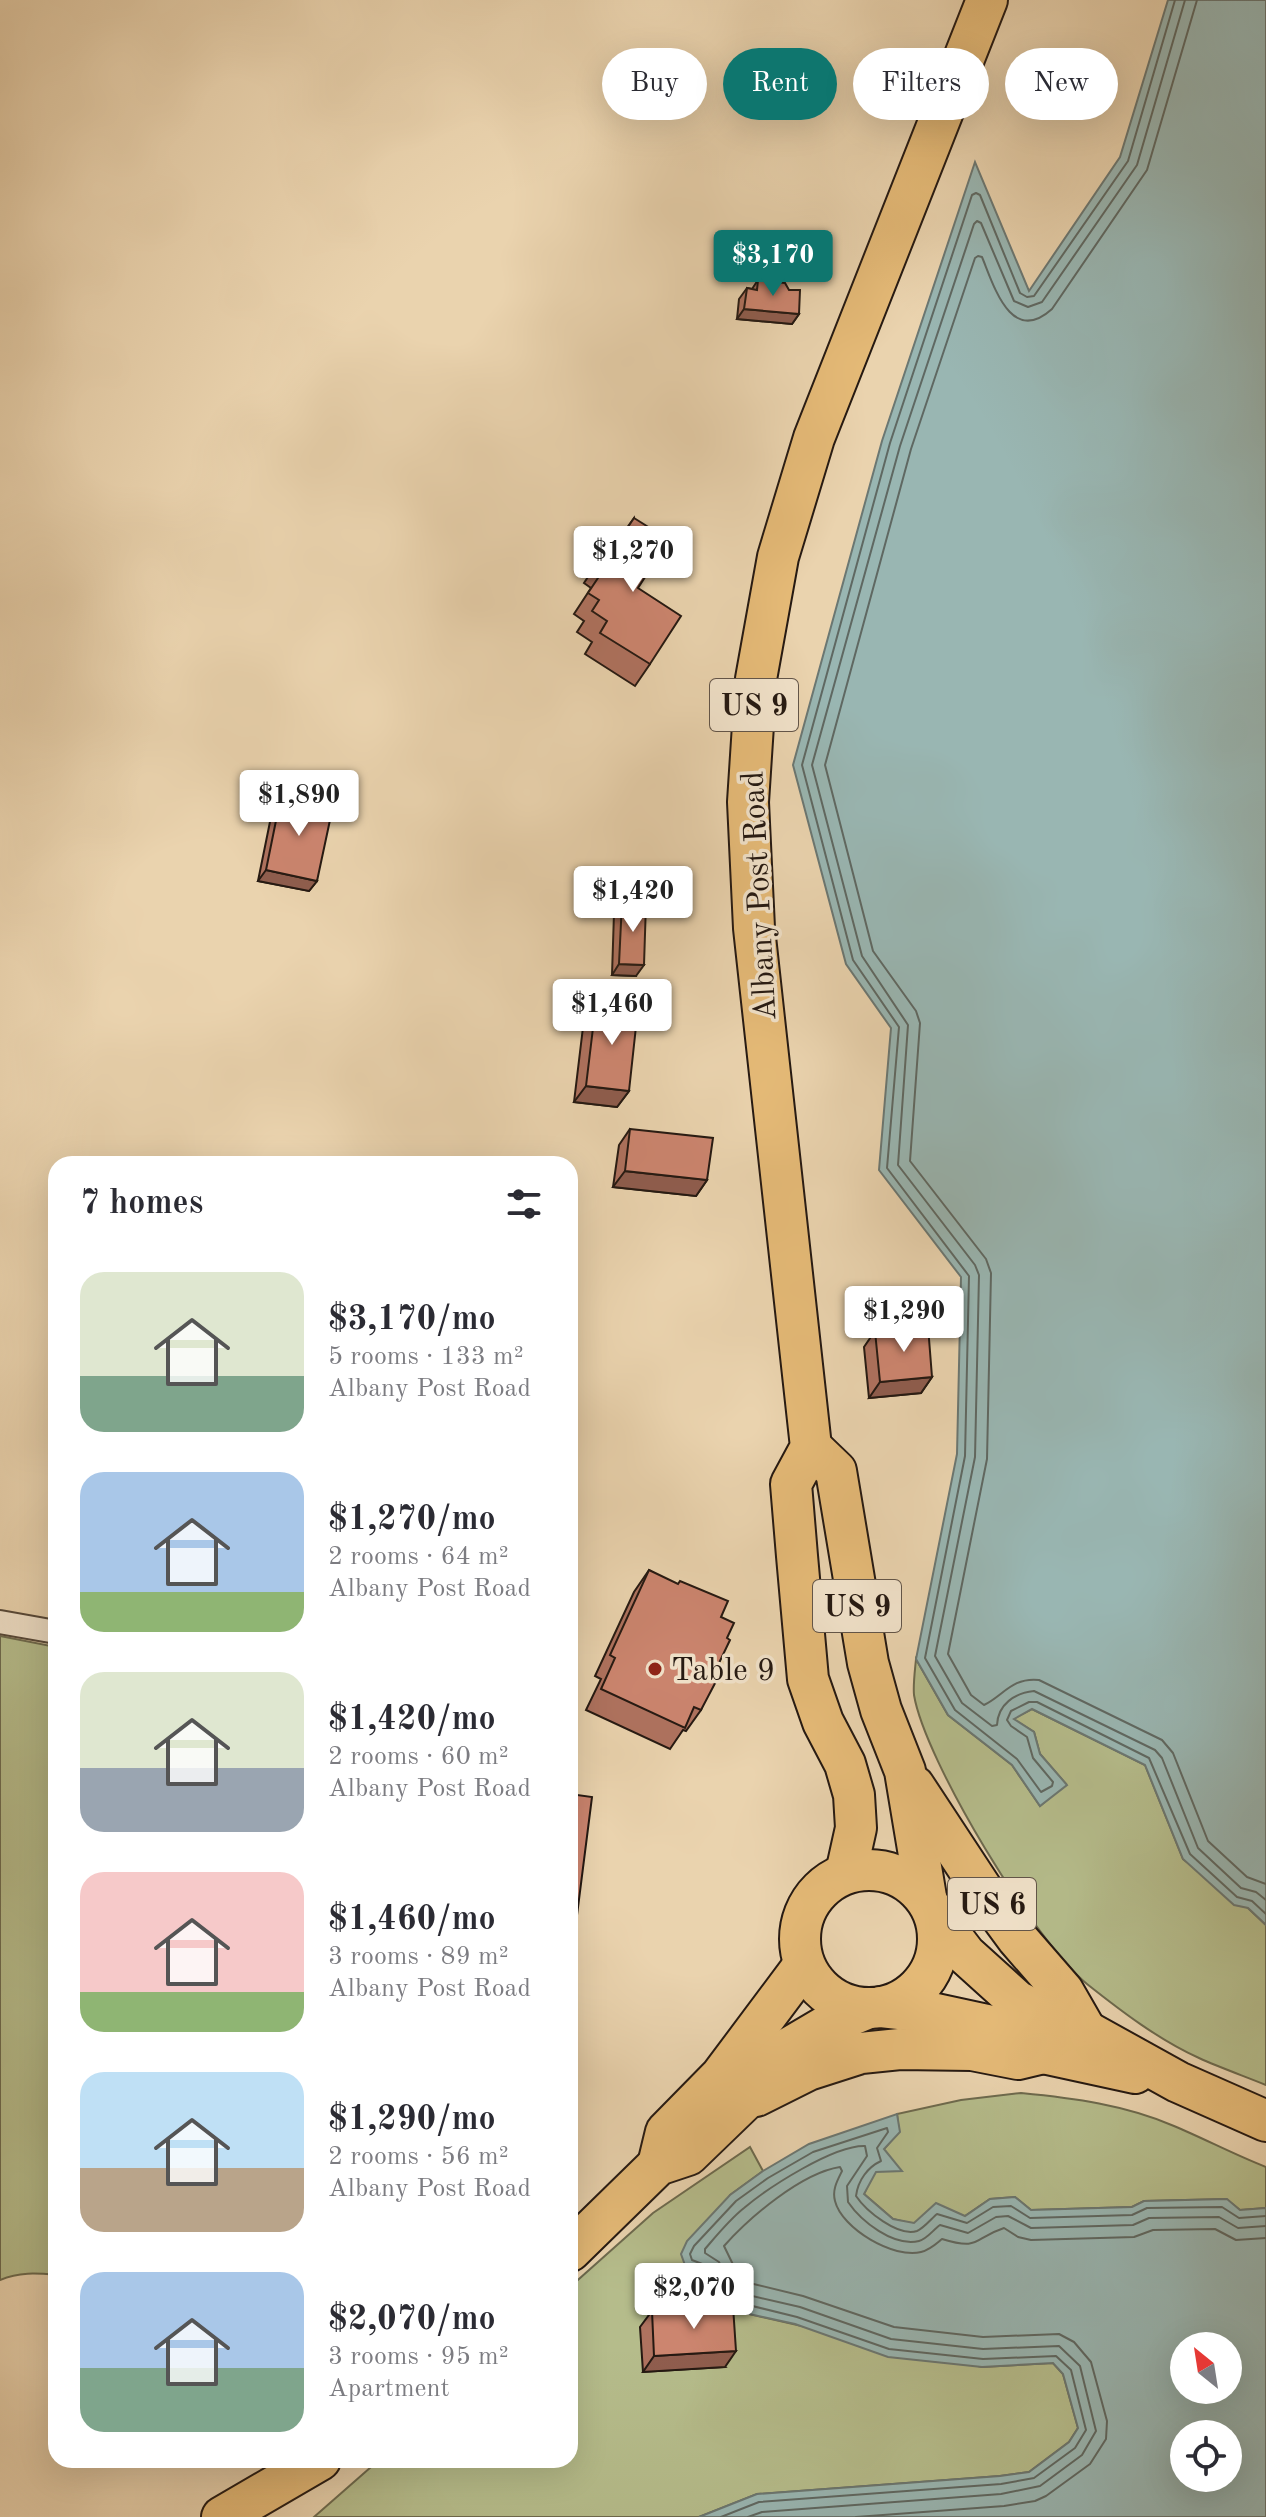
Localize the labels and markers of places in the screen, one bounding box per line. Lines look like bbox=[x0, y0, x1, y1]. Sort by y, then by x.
pin: $3,170 bbox=[708, 230, 838, 298]
pin: $1,270 bbox=[568, 526, 698, 594]
pin: $1,890 bbox=[234, 770, 364, 838]
pin: $1,420 bbox=[568, 866, 698, 934]
pin: $1,460 bbox=[547, 979, 677, 1047]
pin: $1,290 bbox=[839, 1286, 969, 1354]
place label: Table 9 bbox=[671, 1656, 775, 1688]
marker: Table 9 bbox=[646, 1660, 664, 1678]
pin: $2,070 bbox=[629, 2263, 759, 2331]

